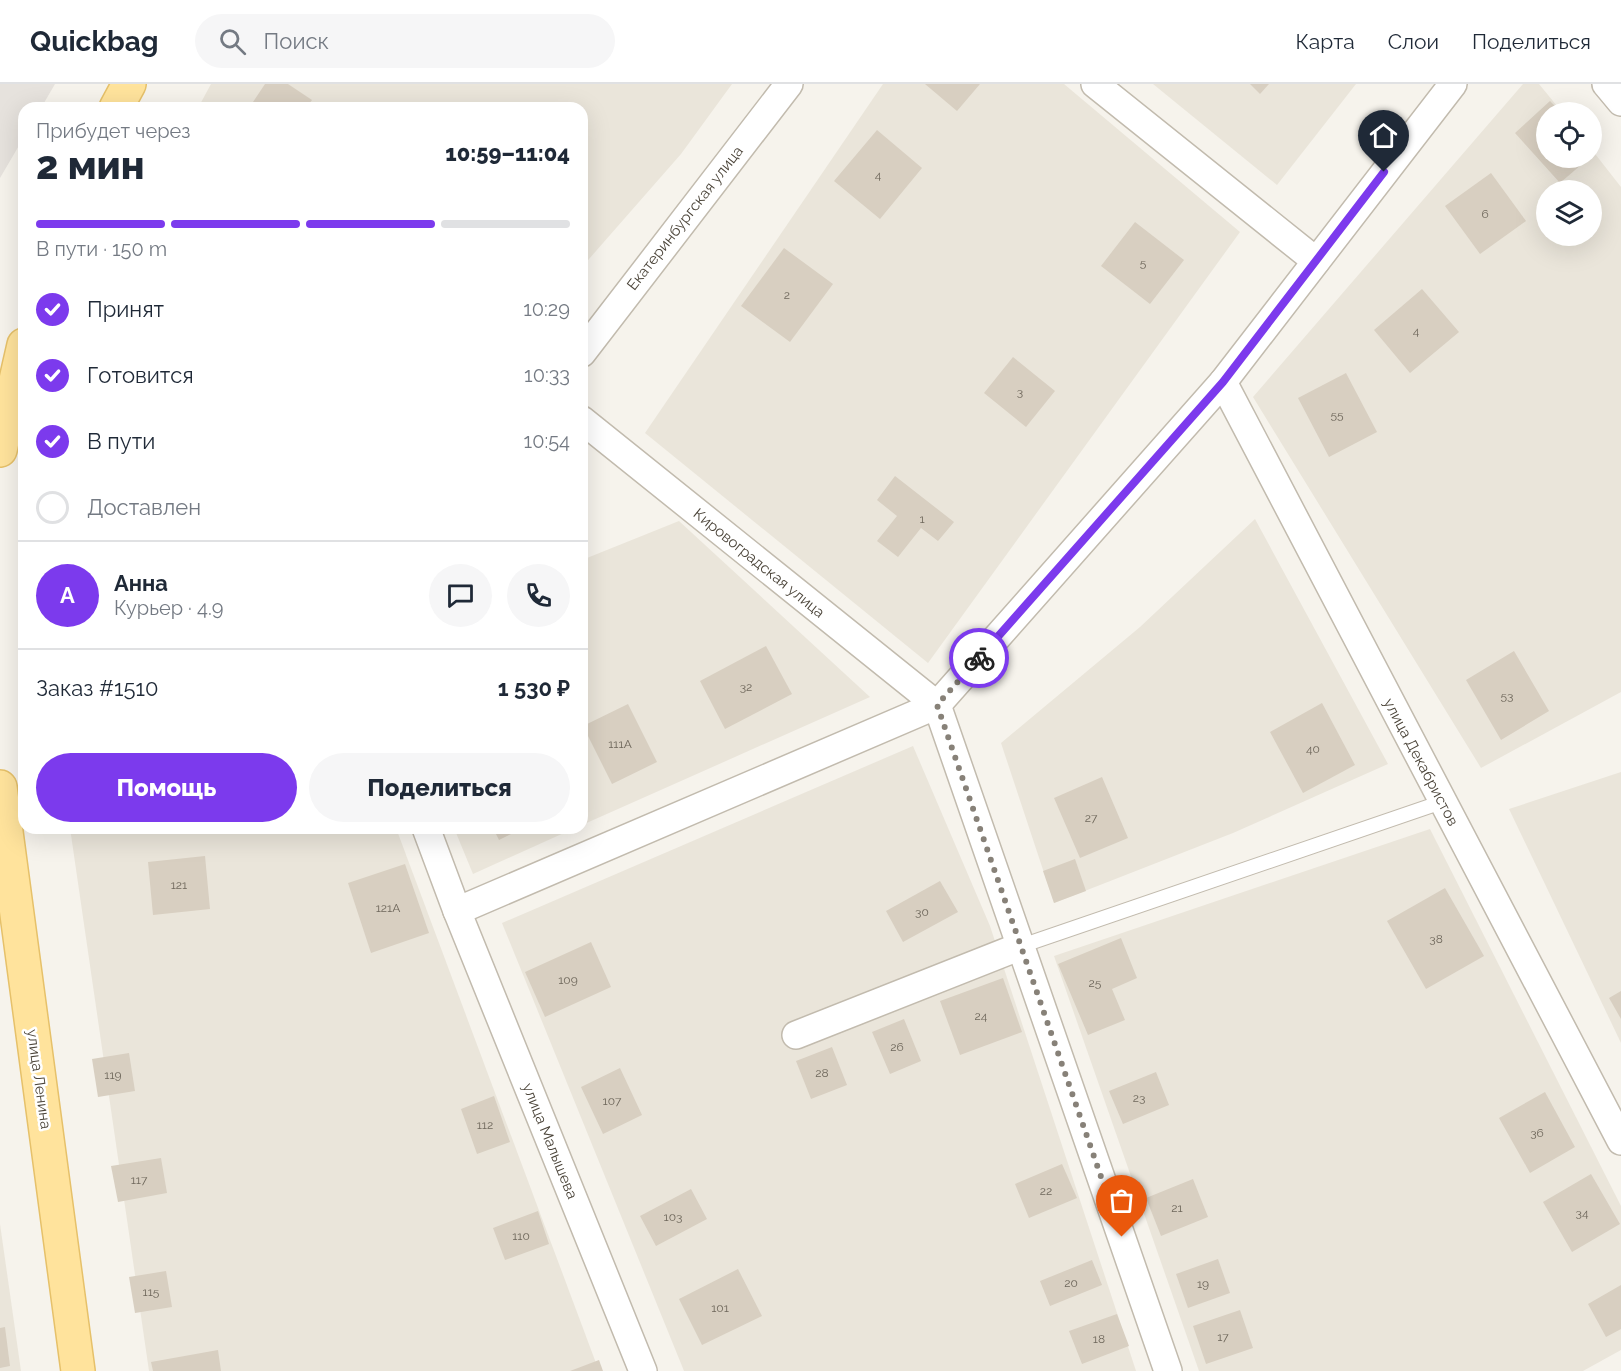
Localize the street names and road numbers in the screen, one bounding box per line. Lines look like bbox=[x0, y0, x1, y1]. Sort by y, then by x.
street label: Екатеринбургская улица bbox=[623, 142, 747, 294]
street label: Кировоградская улица bbox=[690, 505, 828, 621]
street label: улица Декабристов bbox=[1380, 695, 1462, 829]
street label: улица Ленина bbox=[23, 1028, 55, 1130]
street label: улица Малышева bbox=[519, 1081, 581, 1201]

